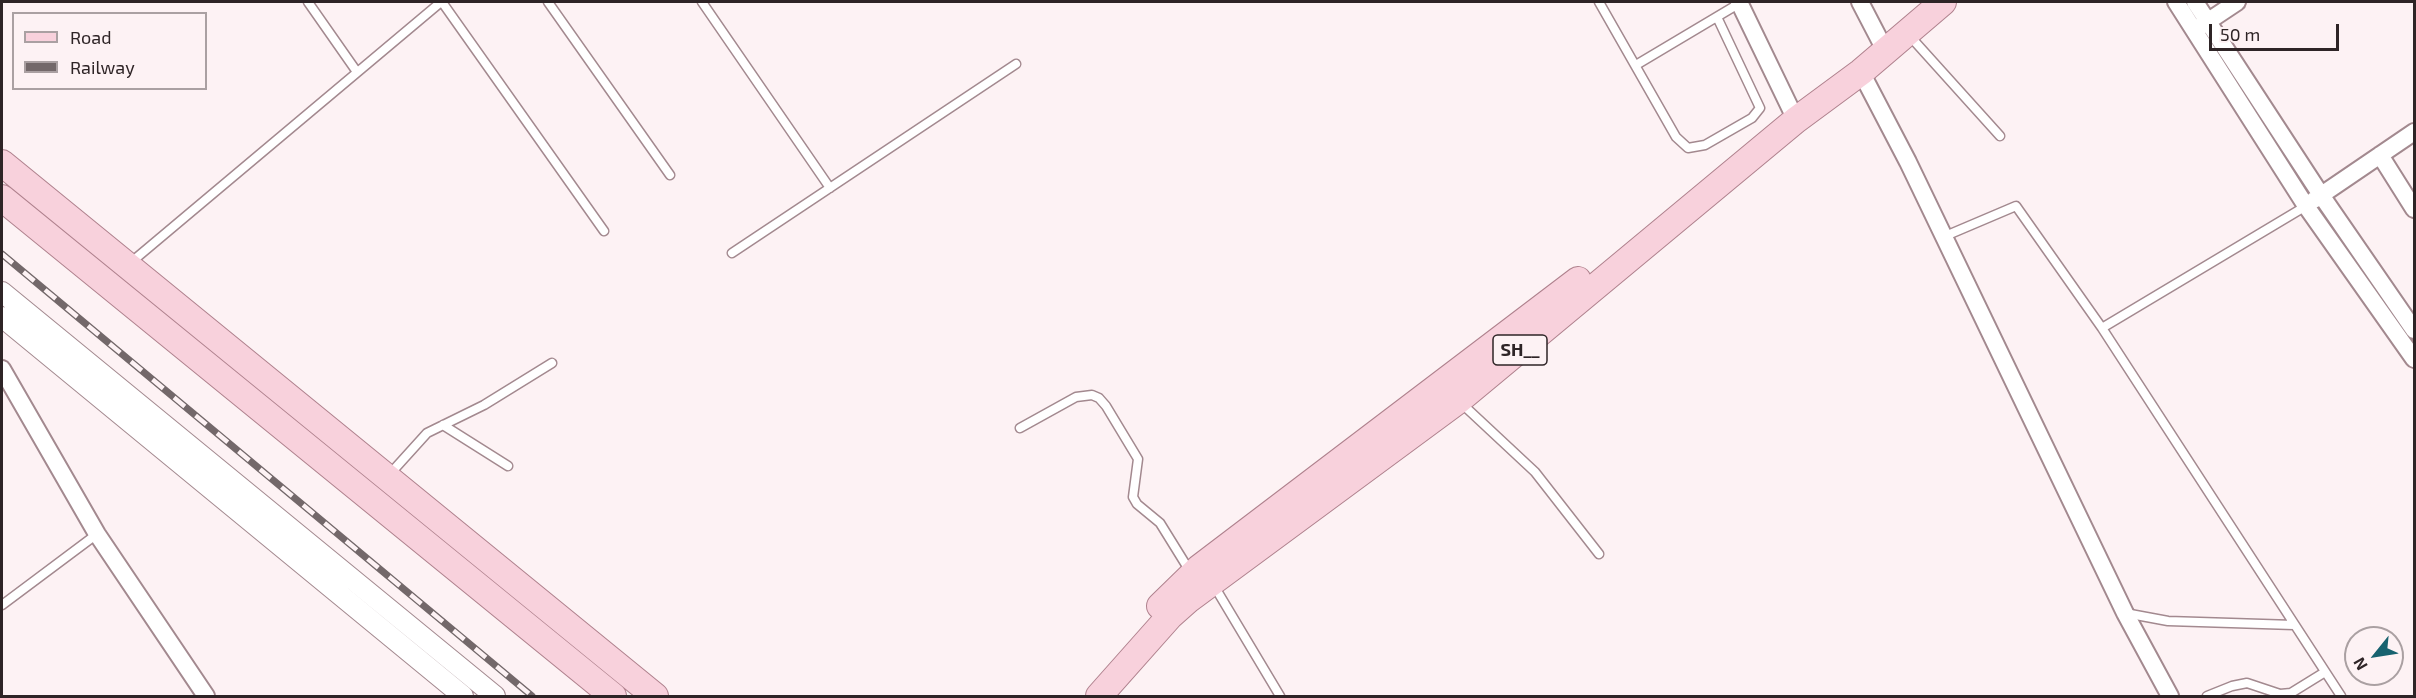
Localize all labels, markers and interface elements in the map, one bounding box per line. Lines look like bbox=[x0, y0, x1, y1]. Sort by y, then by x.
legend bbox=[12, 12, 207, 90]
scale bar bbox=[2212, 12, 2342, 50]
text: 50 m bbox=[2220, 23, 2260, 45]
text: Road bbox=[70, 26, 111, 48]
text: Railway bbox=[70, 56, 135, 78]
road number: SH__ bbox=[1493, 335, 1547, 365]
north arrow bbox=[2344, 626, 2404, 686]
text: N bbox=[2349, 654, 2371, 674]

